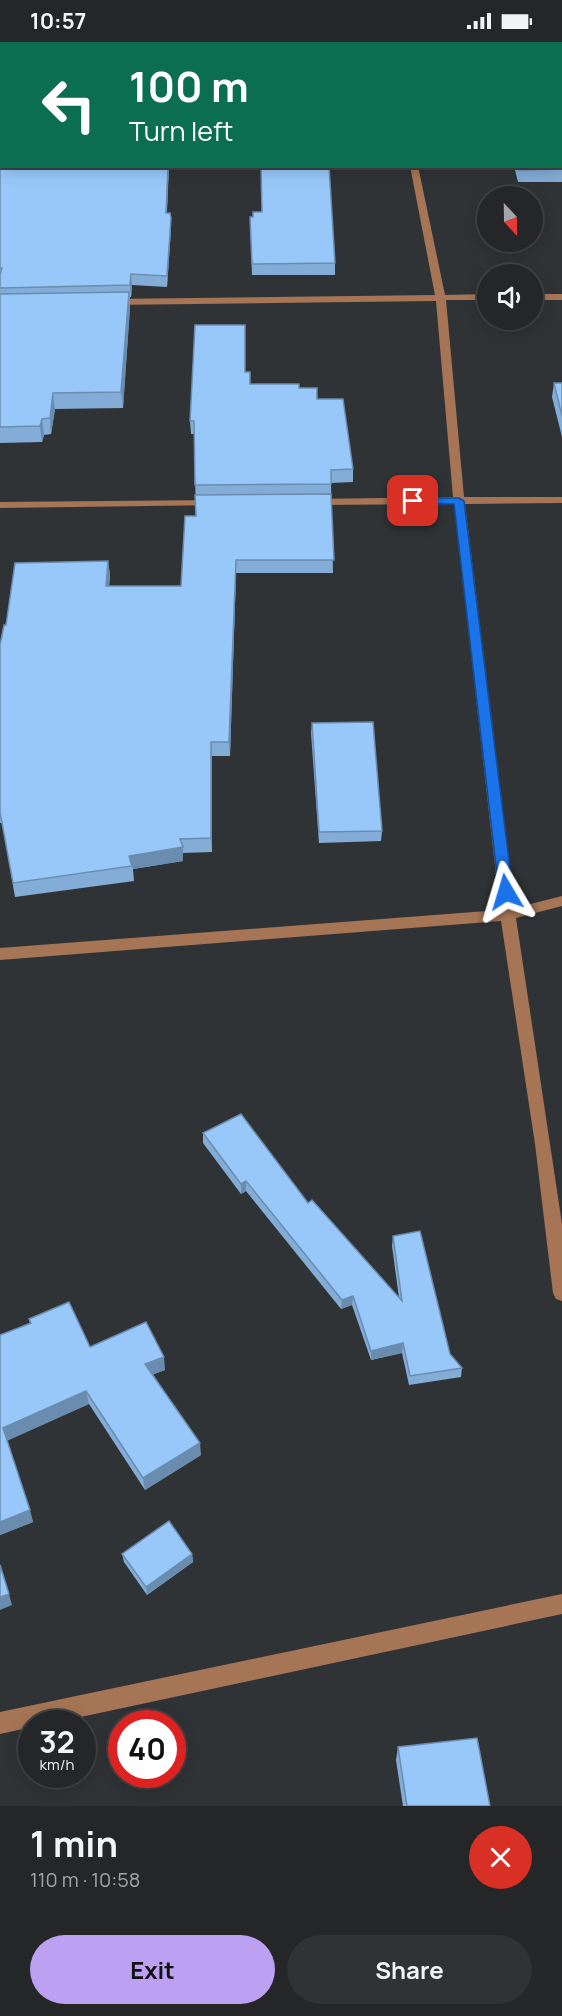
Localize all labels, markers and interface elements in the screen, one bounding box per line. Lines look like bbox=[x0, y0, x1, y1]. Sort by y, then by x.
text: 10:57 bbox=[30, 6, 86, 36]
text: 100 m bbox=[129, 57, 249, 115]
icon: left bbox=[30, 66, 108, 144]
text: Turn left bbox=[129, 112, 233, 149]
north arrow bbox=[477, 186, 543, 252]
map controls bbox=[477, 186, 543, 330]
button: sound bbox=[477, 264, 543, 330]
pin bbox=[387, 475, 438, 526]
icon: arrive bbox=[396, 484, 429, 517]
position arrow bbox=[474, 860, 538, 924]
speed limit sign: 40 bbox=[108, 1710, 186, 1788]
text: 32 bbox=[39, 1721, 75, 1762]
text: km/h bbox=[40, 1754, 74, 1775]
text: 1 min bbox=[30, 1819, 118, 1868]
button: close bbox=[469, 1826, 532, 1889]
text: 110 m · 10:58 bbox=[30, 1866, 140, 1893]
button: Exit bbox=[30, 1935, 275, 2004]
button: Share bbox=[287, 1935, 532, 2004]

